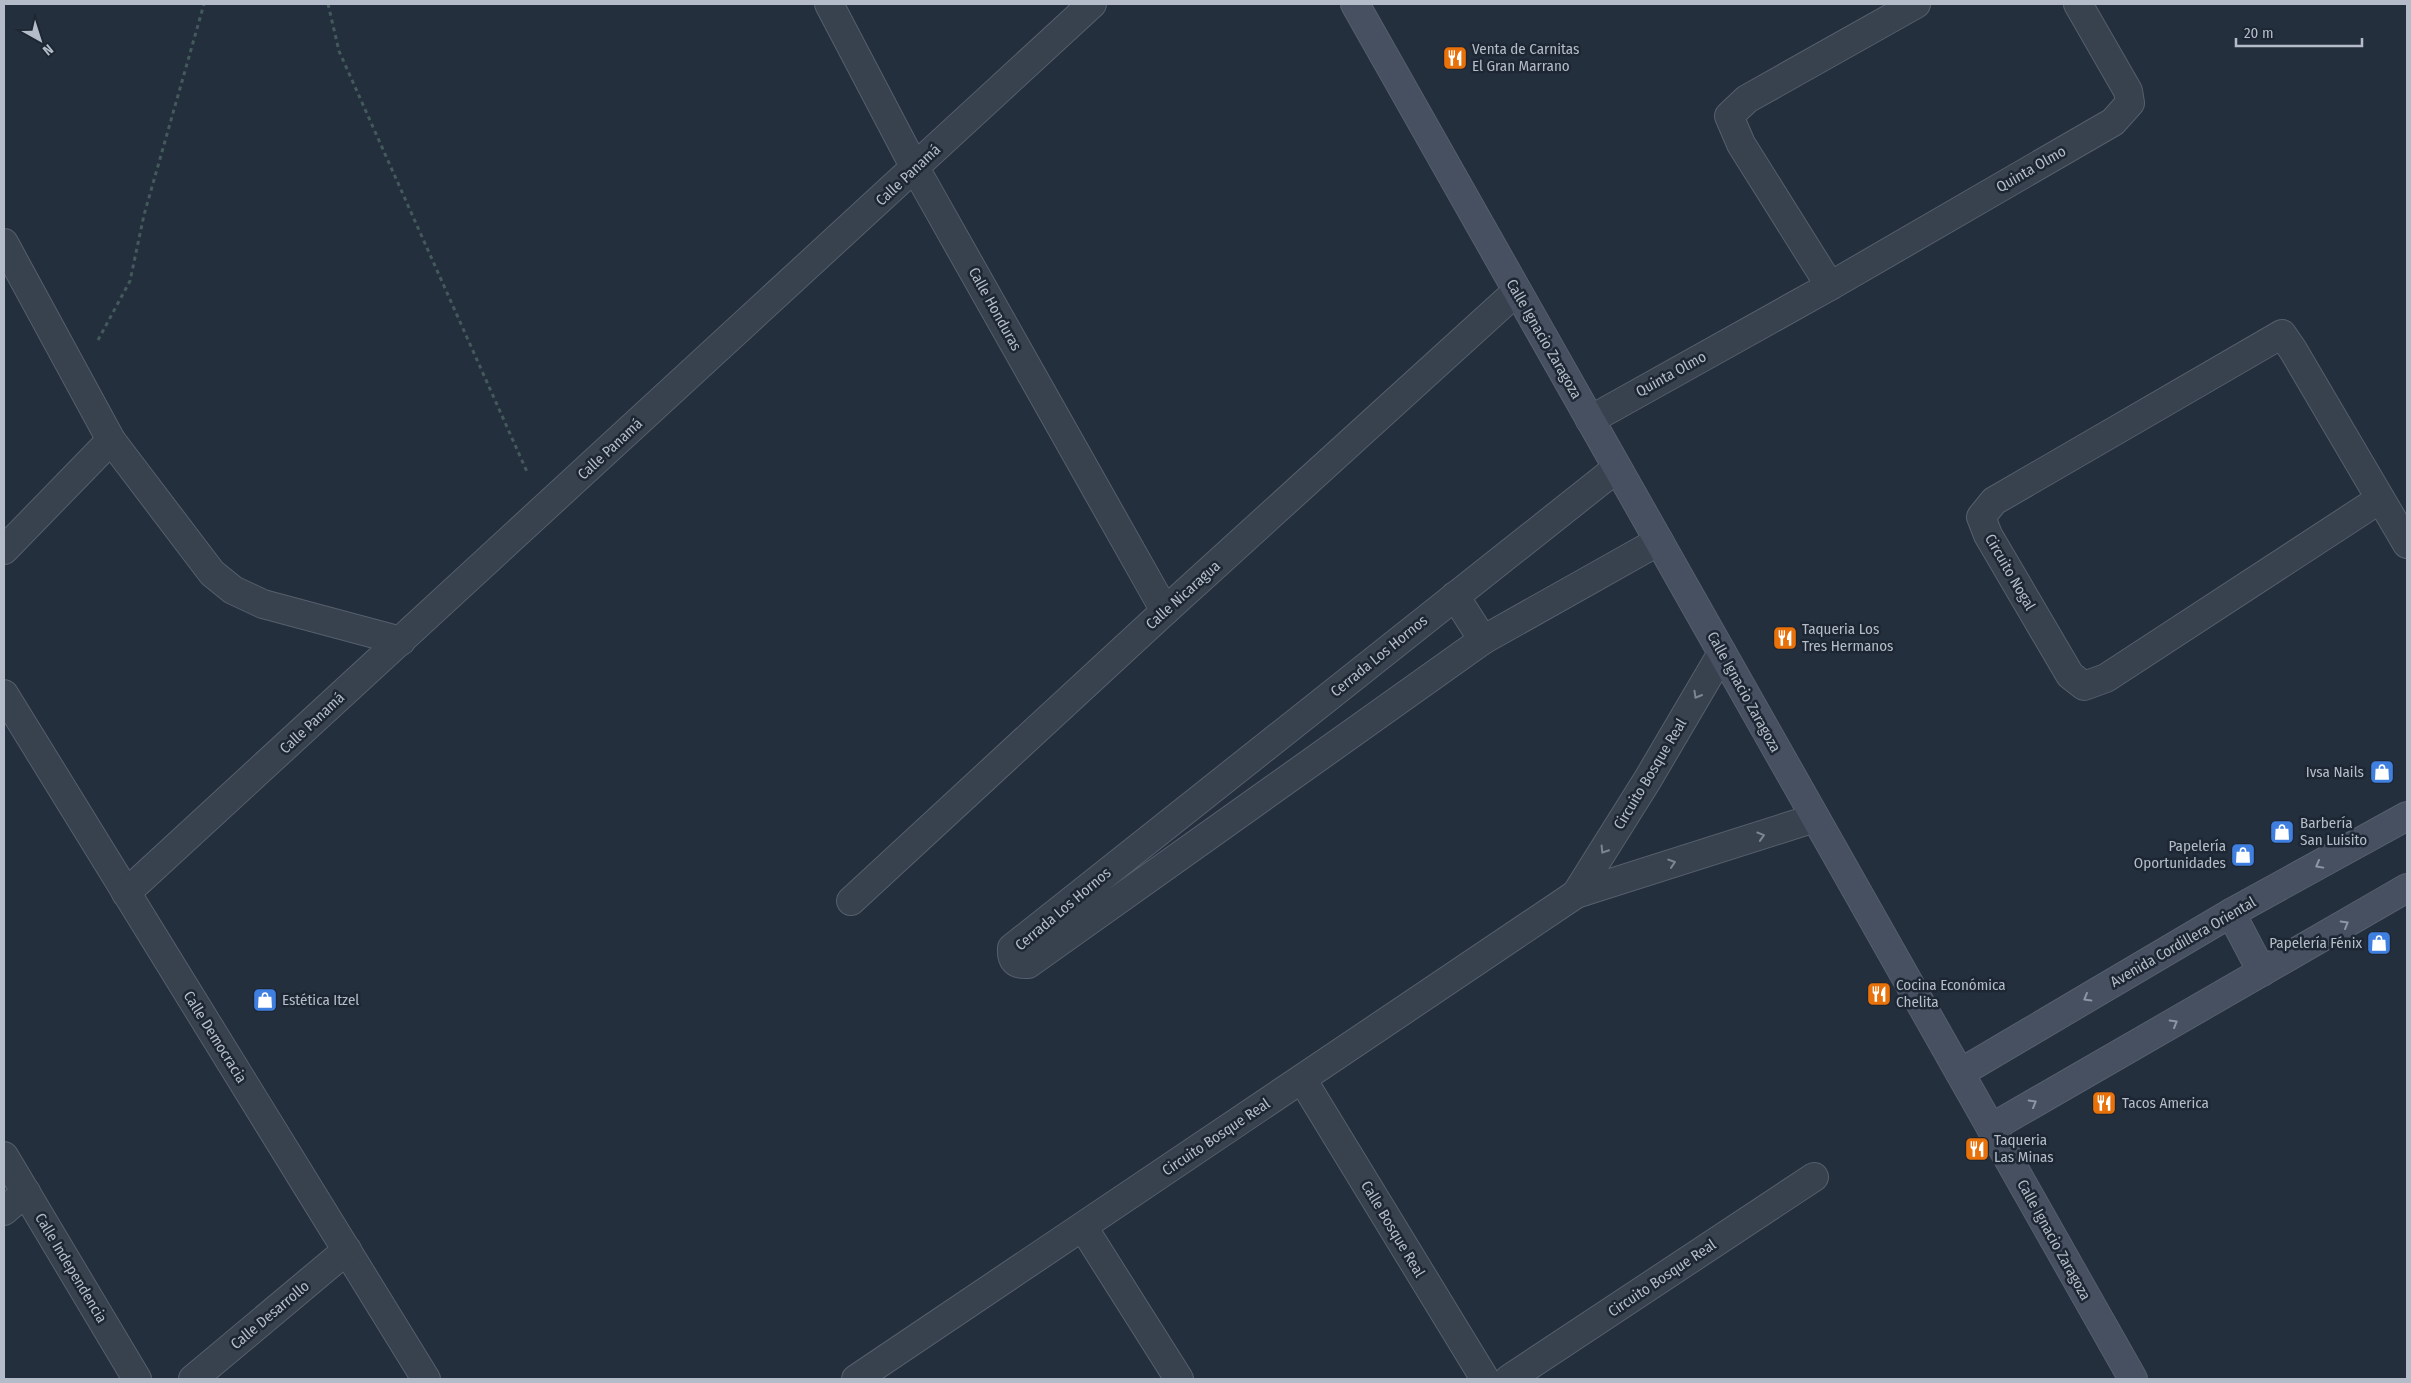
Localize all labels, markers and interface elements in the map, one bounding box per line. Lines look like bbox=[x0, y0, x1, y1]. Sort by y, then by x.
north arrow bbox=[15, 15, 65, 65]
scale bar bbox=[2236, 15, 2362, 47]
text: 20 m bbox=[2244, 24, 2274, 42]
text: N bbox=[39, 40, 56, 59]
place label: Venta de Carnitas El Gran Marrano bbox=[1472, 40, 1579, 75]
restaurant icon: Venta de Carnitas El Gran Marrano bbox=[1442, 45, 1468, 71]
street label: Calle Panamá bbox=[872, 140, 944, 210]
street label: Quinta Olmo bbox=[1993, 142, 2069, 196]
street label: Calle Honduras bbox=[965, 264, 1025, 354]
street label: Calle Ignacio Zaragoza bbox=[1502, 276, 1586, 402]
street label: Quinta Olmo bbox=[1633, 347, 1709, 401]
street label: Calle Panamá bbox=[574, 414, 646, 484]
street label: Circuito Nogal bbox=[1981, 531, 2039, 613]
street label: Calle Nicaragua bbox=[1142, 557, 1224, 633]
street label: Cerrada Los Hornos bbox=[1327, 611, 1431, 701]
place label: Taqueria Los Tres Hermanos bbox=[1802, 620, 1893, 655]
restaurant icon: Taqueria Los Tres Hermanos bbox=[1772, 625, 1798, 651]
street label: Calle Ignacio Zaragoza bbox=[1703, 629, 1785, 755]
street label: Calle Panamá bbox=[276, 688, 348, 758]
one-way arrow bbox=[1694, 690, 1704, 699]
street label: Circuito Bosque Real bbox=[1610, 715, 1690, 833]
shop icon: Ivsa Nails bbox=[2369, 759, 2395, 785]
place label: Ivsa Nails bbox=[2306, 763, 2364, 781]
place label: Barbería San Luisito bbox=[2300, 814, 2367, 849]
shop icon: Barbería San Luisito bbox=[2269, 819, 2295, 845]
one-way arrow bbox=[1756, 831, 1764, 841]
place label: Papelería Oportunidades bbox=[2134, 837, 2226, 872]
shop icon: Papelería Oportunidades bbox=[2230, 842, 2256, 868]
one-way arrow bbox=[1600, 845, 1610, 854]
one-way arrow bbox=[1667, 859, 1676, 869]
one-way arrow bbox=[2315, 859, 2324, 869]
street label: Cerrada Los Hornos bbox=[1011, 864, 1115, 954]
street label: Avenida Cordillera Oriental bbox=[2107, 893, 2259, 991]
one-way arrow bbox=[2340, 921, 2349, 931]
shop icon: Papelería Fénix bbox=[2366, 930, 2392, 956]
place label: Papelería Fénix bbox=[2269, 934, 2362, 952]
place label: Cocina Económica Chelita bbox=[1896, 976, 2006, 1011]
restaurant icon: Cocina Económica Chelita bbox=[1866, 981, 1892, 1007]
shop icon: Estética Itzel bbox=[252, 987, 278, 1013]
street label: Calle Democracia bbox=[180, 988, 250, 1086]
place label: Estética Itzel bbox=[282, 991, 359, 1009]
one-way arrow bbox=[2083, 992, 2092, 1002]
one-way arrow bbox=[2169, 1019, 2178, 1029]
restaurant icon: Tacos America bbox=[2091, 1090, 2117, 1116]
street label: Circuito Bosque Real bbox=[1159, 1094, 1273, 1180]
place label: Tacos America bbox=[2122, 1094, 2209, 1112]
one-way arrow bbox=[2028, 1100, 2037, 1110]
place label: Taqueria Las Minas bbox=[1994, 1131, 2054, 1166]
restaurant icon: Taqueria Las Minas bbox=[1964, 1136, 1990, 1162]
street label: Calle Ignacio Zaragoza bbox=[2013, 1177, 2095, 1303]
street label: Calle Bosque Real bbox=[1357, 1178, 1429, 1280]
street label: Calle Independencia bbox=[31, 1210, 111, 1326]
street label: Circuito Bosque Real bbox=[1605, 1235, 1719, 1321]
street label: Calle Desarrollo bbox=[227, 1277, 313, 1353]

